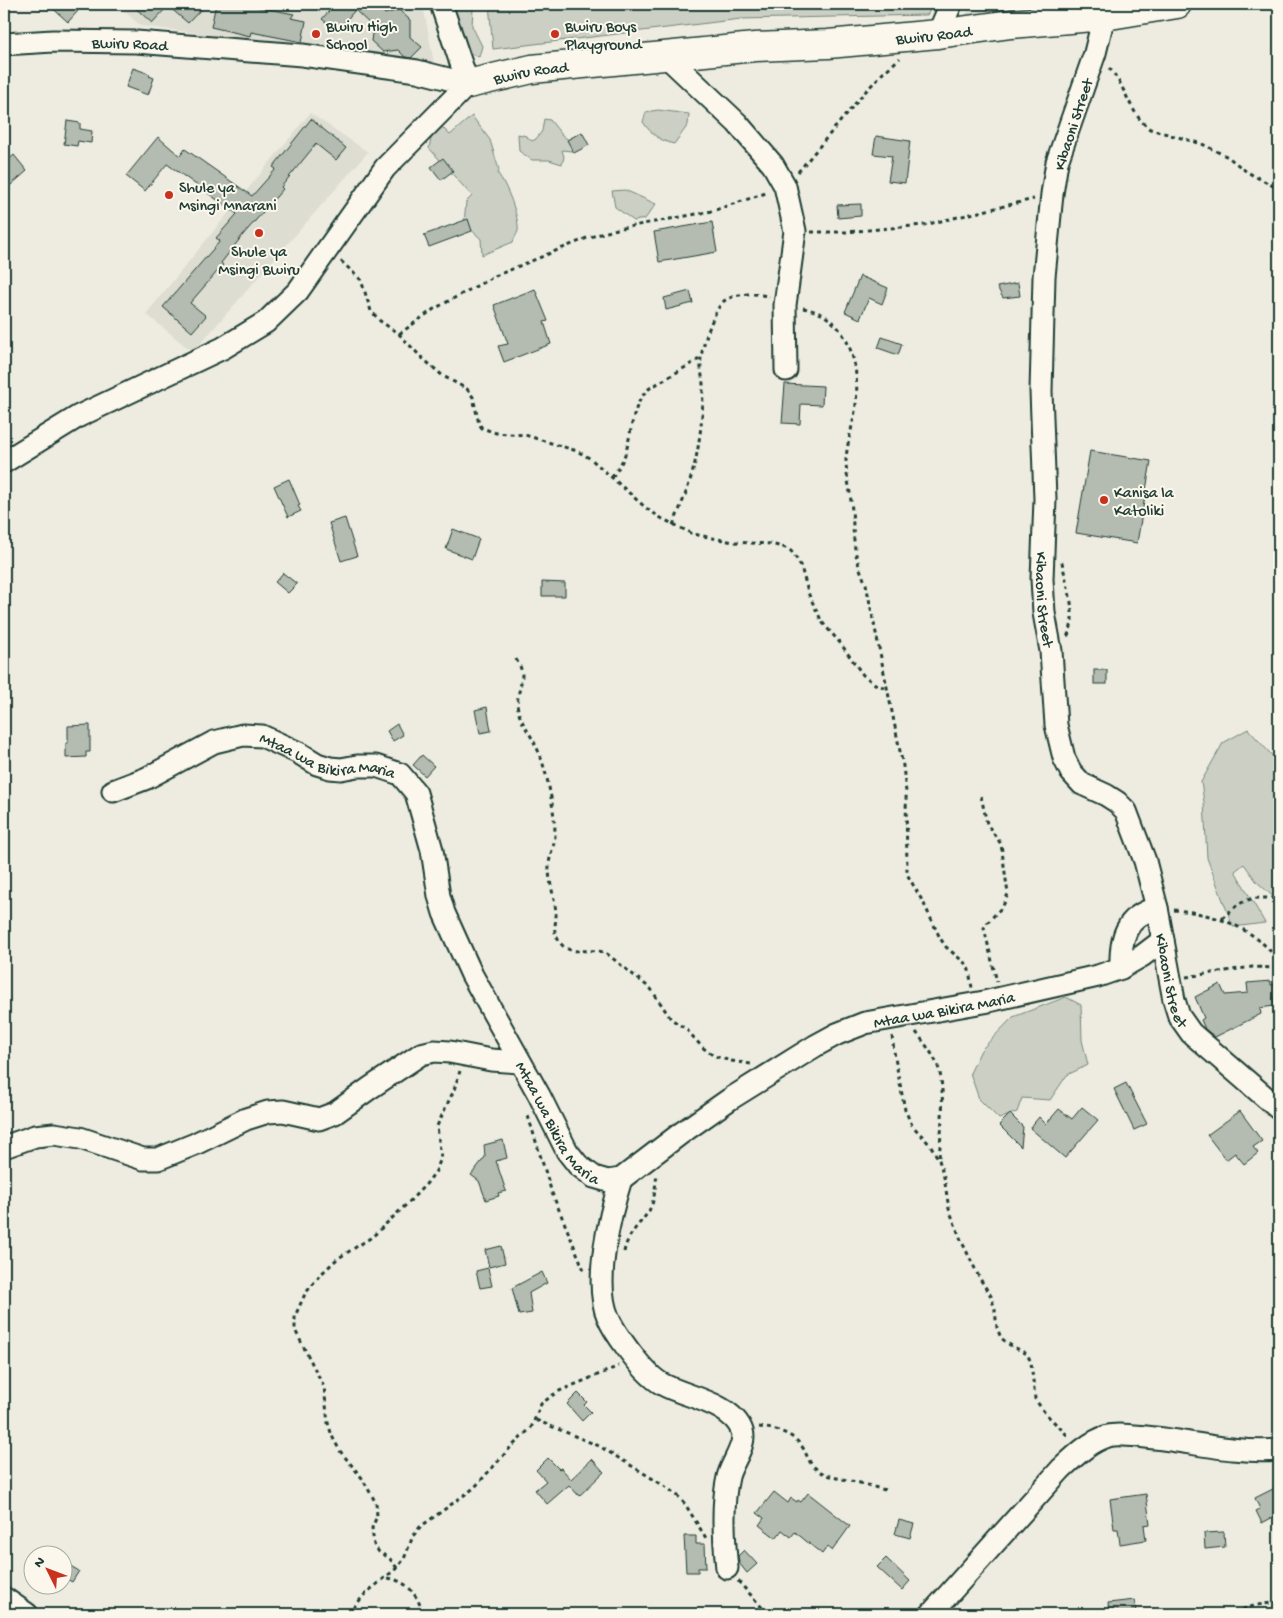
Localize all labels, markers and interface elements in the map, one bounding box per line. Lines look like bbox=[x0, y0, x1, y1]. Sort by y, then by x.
place label: Bwiru High School bbox=[325, 19, 398, 56]
place label: Bwiru Boys Playground bbox=[564, 19, 643, 56]
street label: Bwiru Road bbox=[894, 23, 975, 51]
marker: Bwiru High School bbox=[310, 28, 322, 40]
marker: Bwiru Boys Playground bbox=[549, 28, 561, 40]
street label: Bwiru Road bbox=[91, 35, 170, 58]
street label: Bwiru Road bbox=[491, 59, 571, 91]
street label: Kibaoni Street bbox=[1052, 75, 1100, 173]
place label: Shule ya Msingi Mnarani bbox=[179, 180, 277, 217]
marker: Shule ya Msingi Mnarani bbox=[163, 189, 175, 201]
marker: Shule ya Msingi Bwiru bbox=[253, 227, 265, 239]
place label: Shule ya Msingi Bwiru bbox=[218, 244, 300, 281]
place label: Kanisa la Katoliki bbox=[1114, 485, 1175, 522]
marker: Kanisa la Katoliki bbox=[1098, 494, 1110, 506]
street label: Kibaoni Street bbox=[1029, 551, 1056, 650]
street label: Mtaa wa Bikira Maria bbox=[256, 730, 398, 785]
street label: Kibaoni Street bbox=[1149, 932, 1191, 1034]
street label: Mtaa wa Bikira Maria bbox=[873, 989, 1018, 1034]
street label: Mtaa wa Bikira Maria bbox=[509, 1059, 601, 1191]
north arrow bbox=[22, 1546, 72, 1596]
text: N bbox=[31, 1554, 50, 1572]

